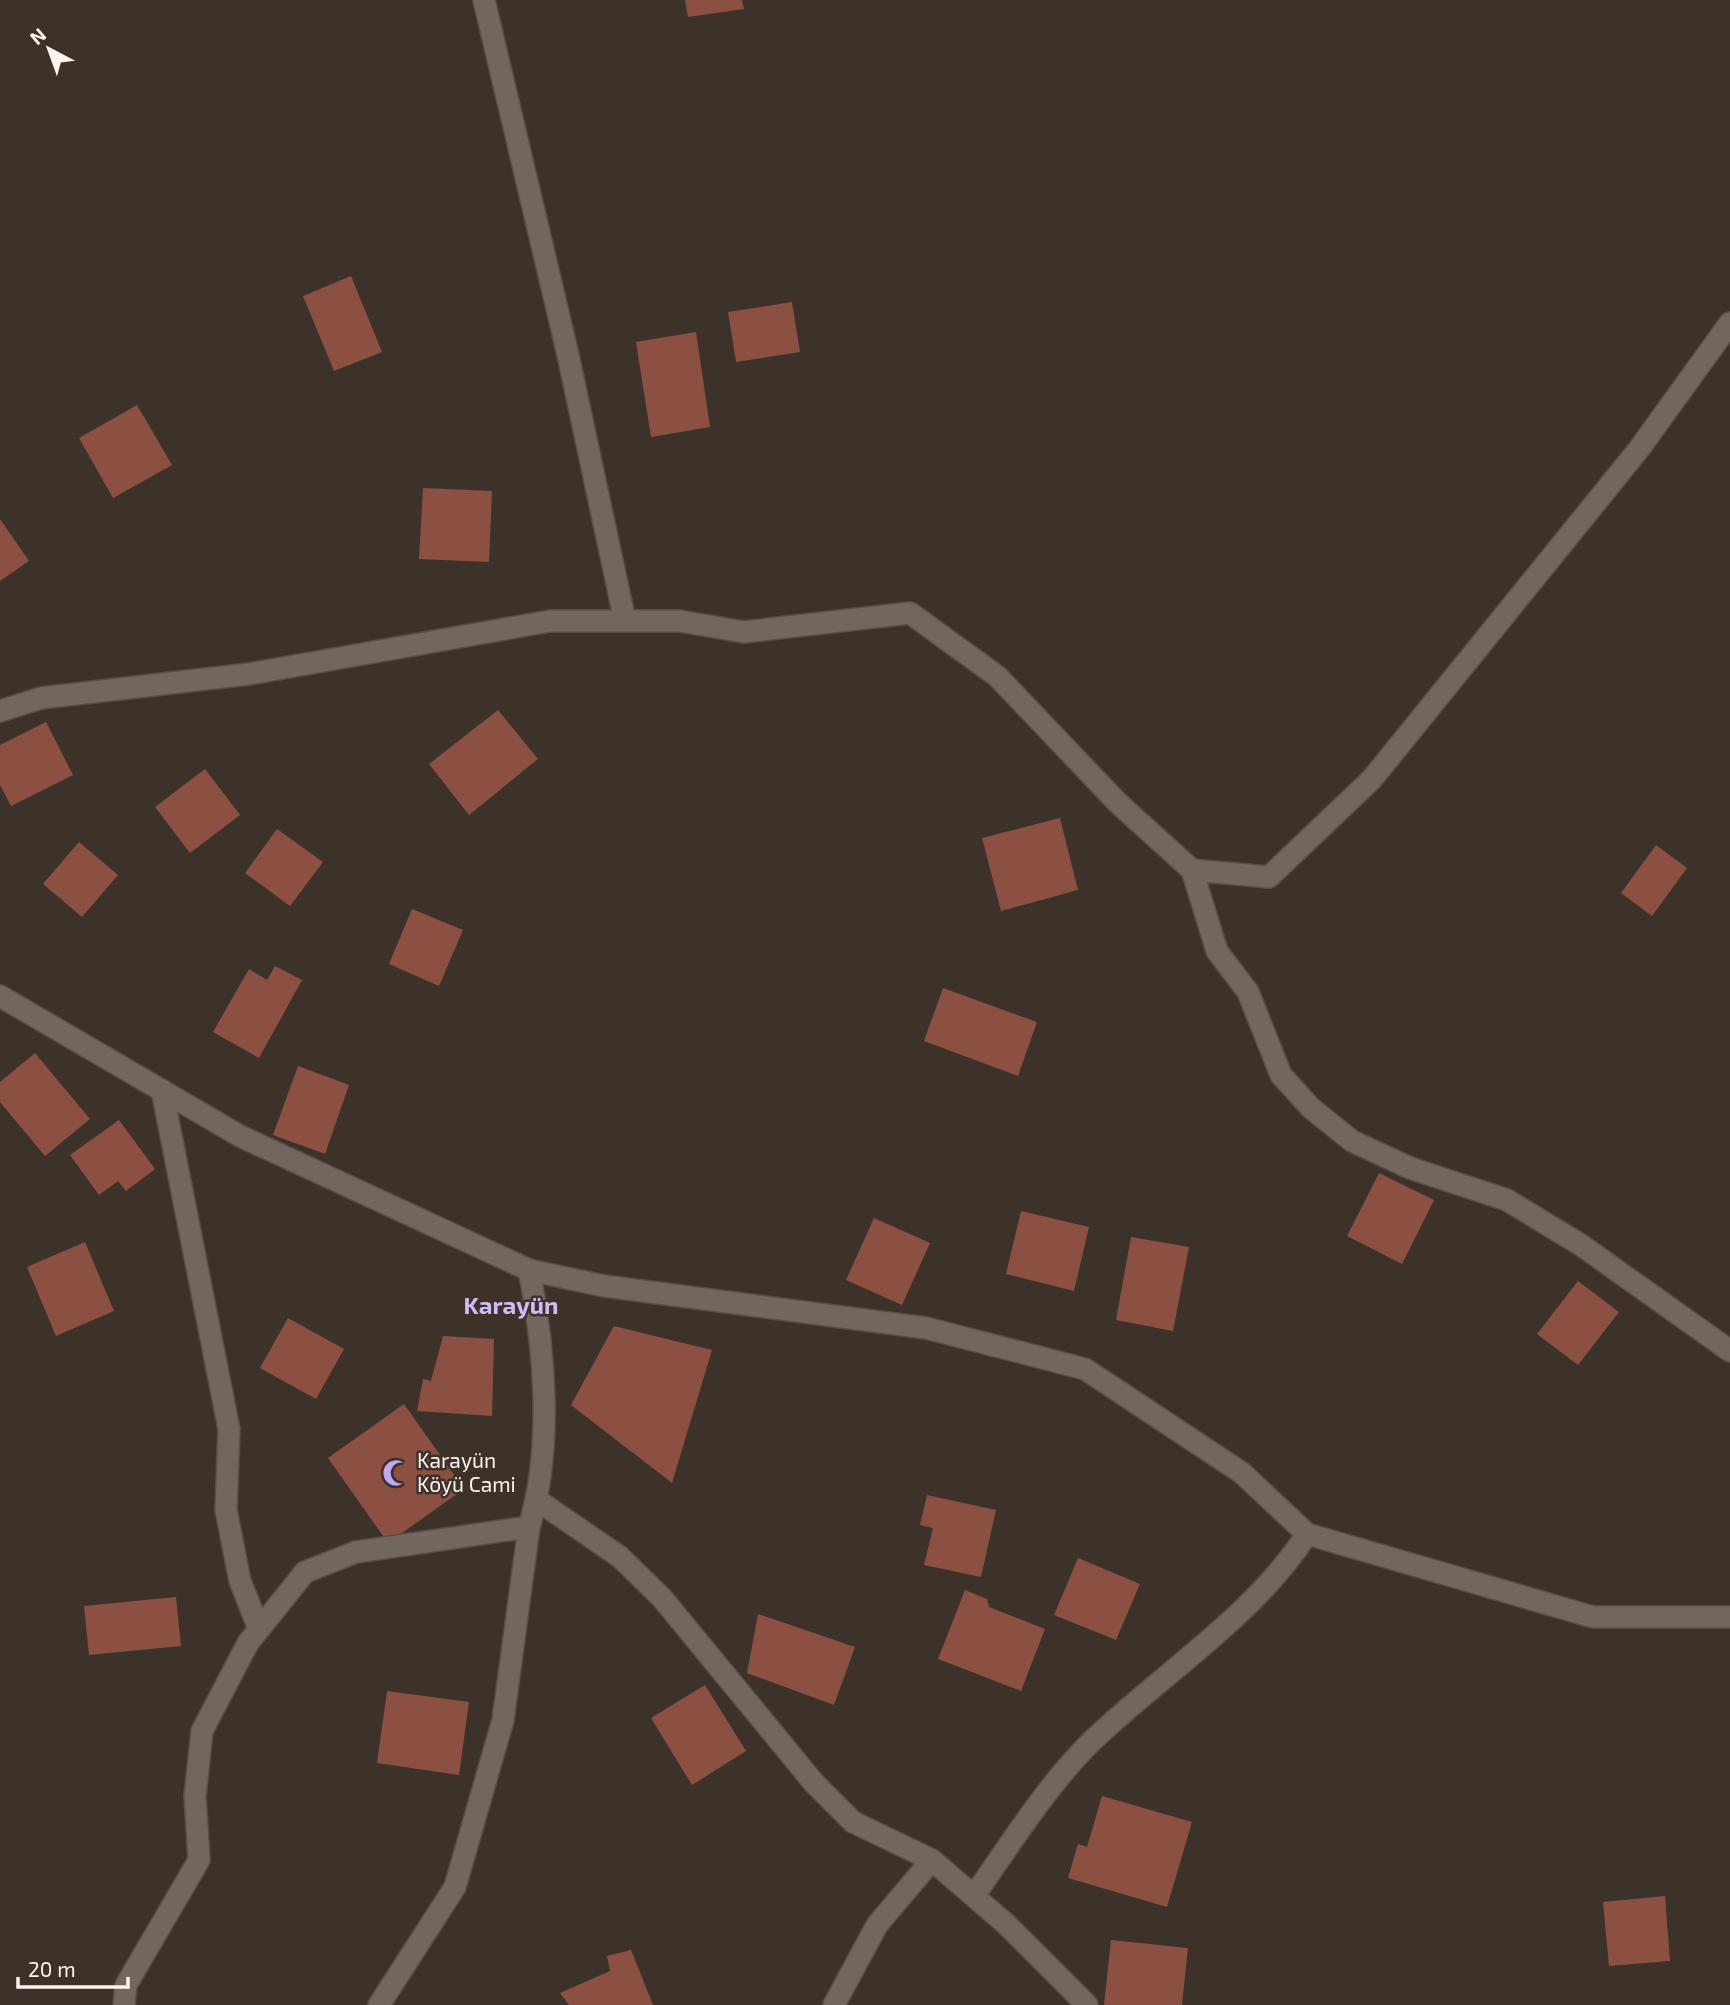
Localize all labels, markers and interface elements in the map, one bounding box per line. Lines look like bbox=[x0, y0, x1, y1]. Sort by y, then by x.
north arrow bbox=[14, 14, 84, 84]
text: N bbox=[25, 23, 50, 49]
district label: Karayün bbox=[464, 1290, 558, 1319]
place label: Karayün Köyü Cami bbox=[417, 1447, 516, 1496]
mosque icon: Karayün Köyü Cami bbox=[381, 1458, 411, 1488]
scale bar bbox=[18, 1946, 128, 1990]
text: 20 m bbox=[28, 1956, 76, 1981]

